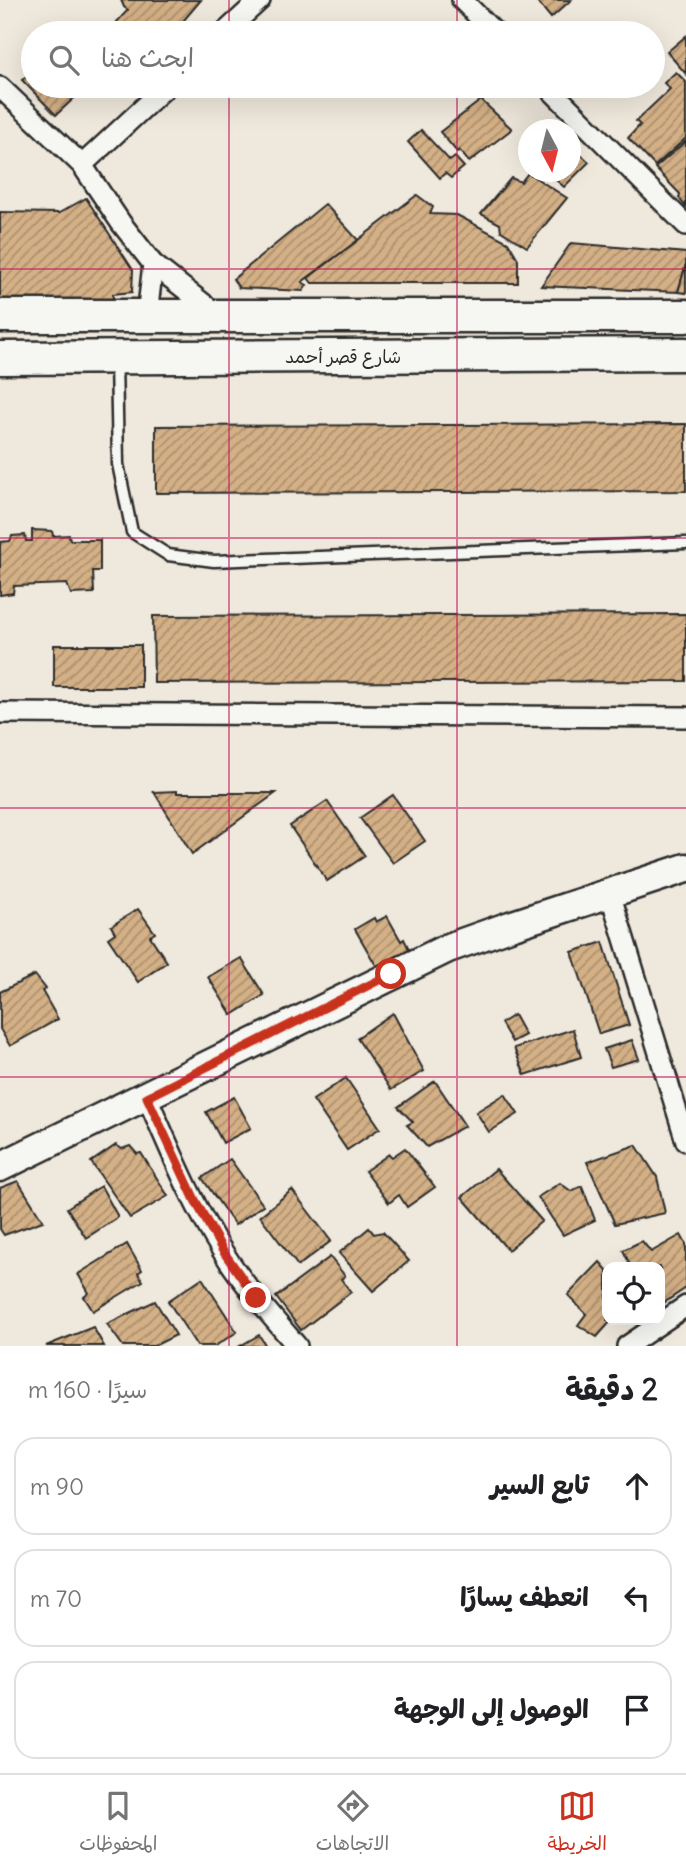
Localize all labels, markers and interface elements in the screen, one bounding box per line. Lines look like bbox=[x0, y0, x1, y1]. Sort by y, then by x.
search box bbox=[21, 21, 665, 98]
icon: search bbox=[45, 41, 83, 79]
text: ابحث هنا bbox=[101, 41, 194, 74]
north arrow bbox=[518, 119, 581, 182]
street label: شارع قصر أحمد bbox=[285, 345, 401, 369]
route start bbox=[375, 958, 406, 989]
map controls bbox=[602, 1262, 665, 1325]
button: locate bbox=[602, 1262, 665, 1325]
route end bbox=[240, 1282, 271, 1313]
text: 2 دقيقة bbox=[565, 1370, 658, 1408]
text: سيرًا · 160 m bbox=[28, 1375, 147, 1404]
icon: ahead bbox=[618, 1467, 656, 1505]
text: تابع السير bbox=[490, 1468, 589, 1501]
text: 90 m bbox=[30, 1472, 84, 1501]
icon: left bbox=[618, 1579, 656, 1617]
text: انعطف يسارًا bbox=[460, 1580, 589, 1613]
text: 70 m bbox=[30, 1584, 82, 1613]
icon: arrive bbox=[618, 1691, 656, 1729]
text: الوصول إلى الوجهة bbox=[394, 1692, 589, 1725]
tab: المحفوظات bbox=[79, 1787, 157, 1860]
tab: الاتجاهات bbox=[316, 1787, 389, 1860]
tab: الخريطة bbox=[548, 1787, 607, 1860]

